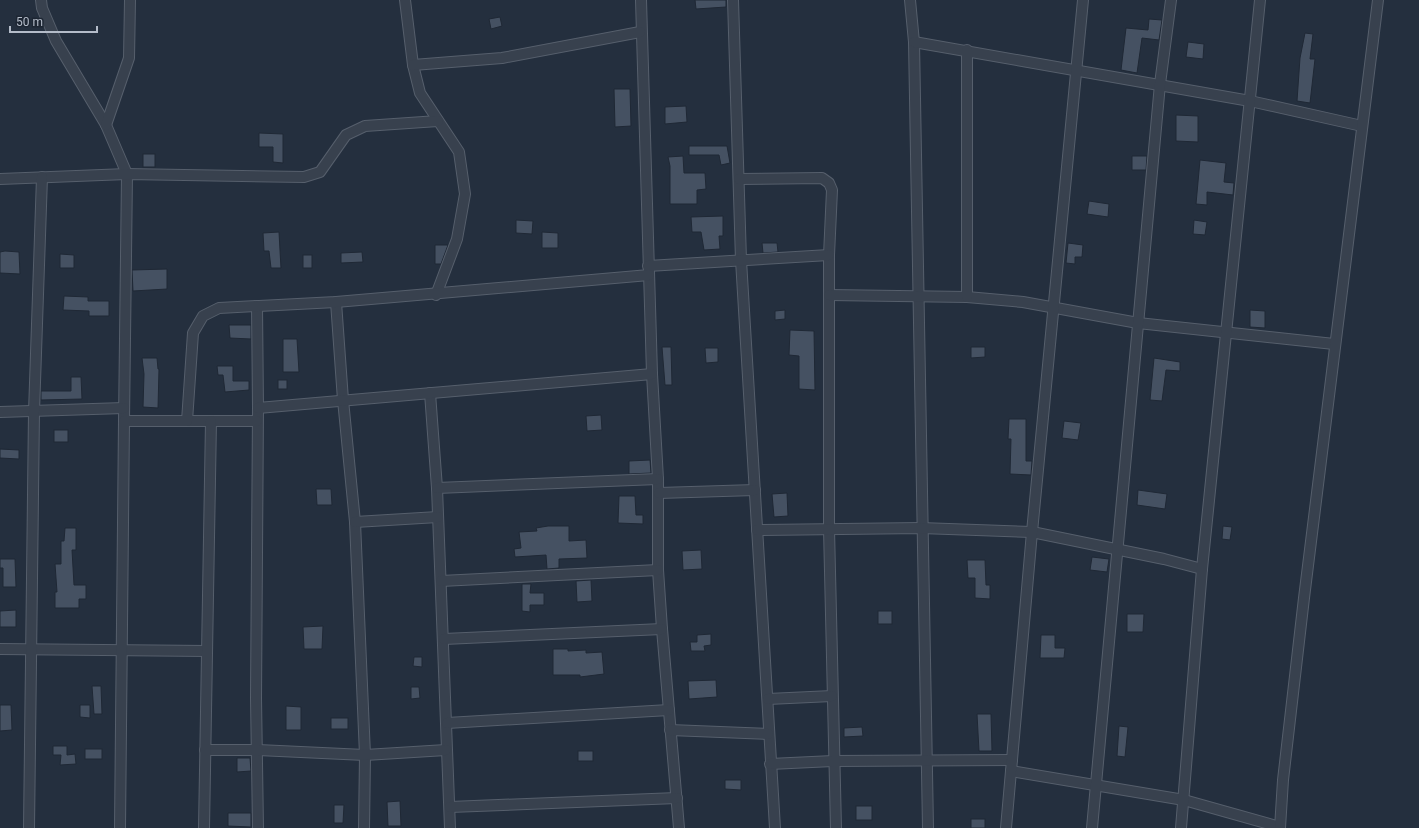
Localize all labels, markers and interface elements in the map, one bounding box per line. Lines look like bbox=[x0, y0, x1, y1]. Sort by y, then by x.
scale bar bbox=[10, 8, 97, 34]
text: 50 m bbox=[16, 15, 43, 29]

